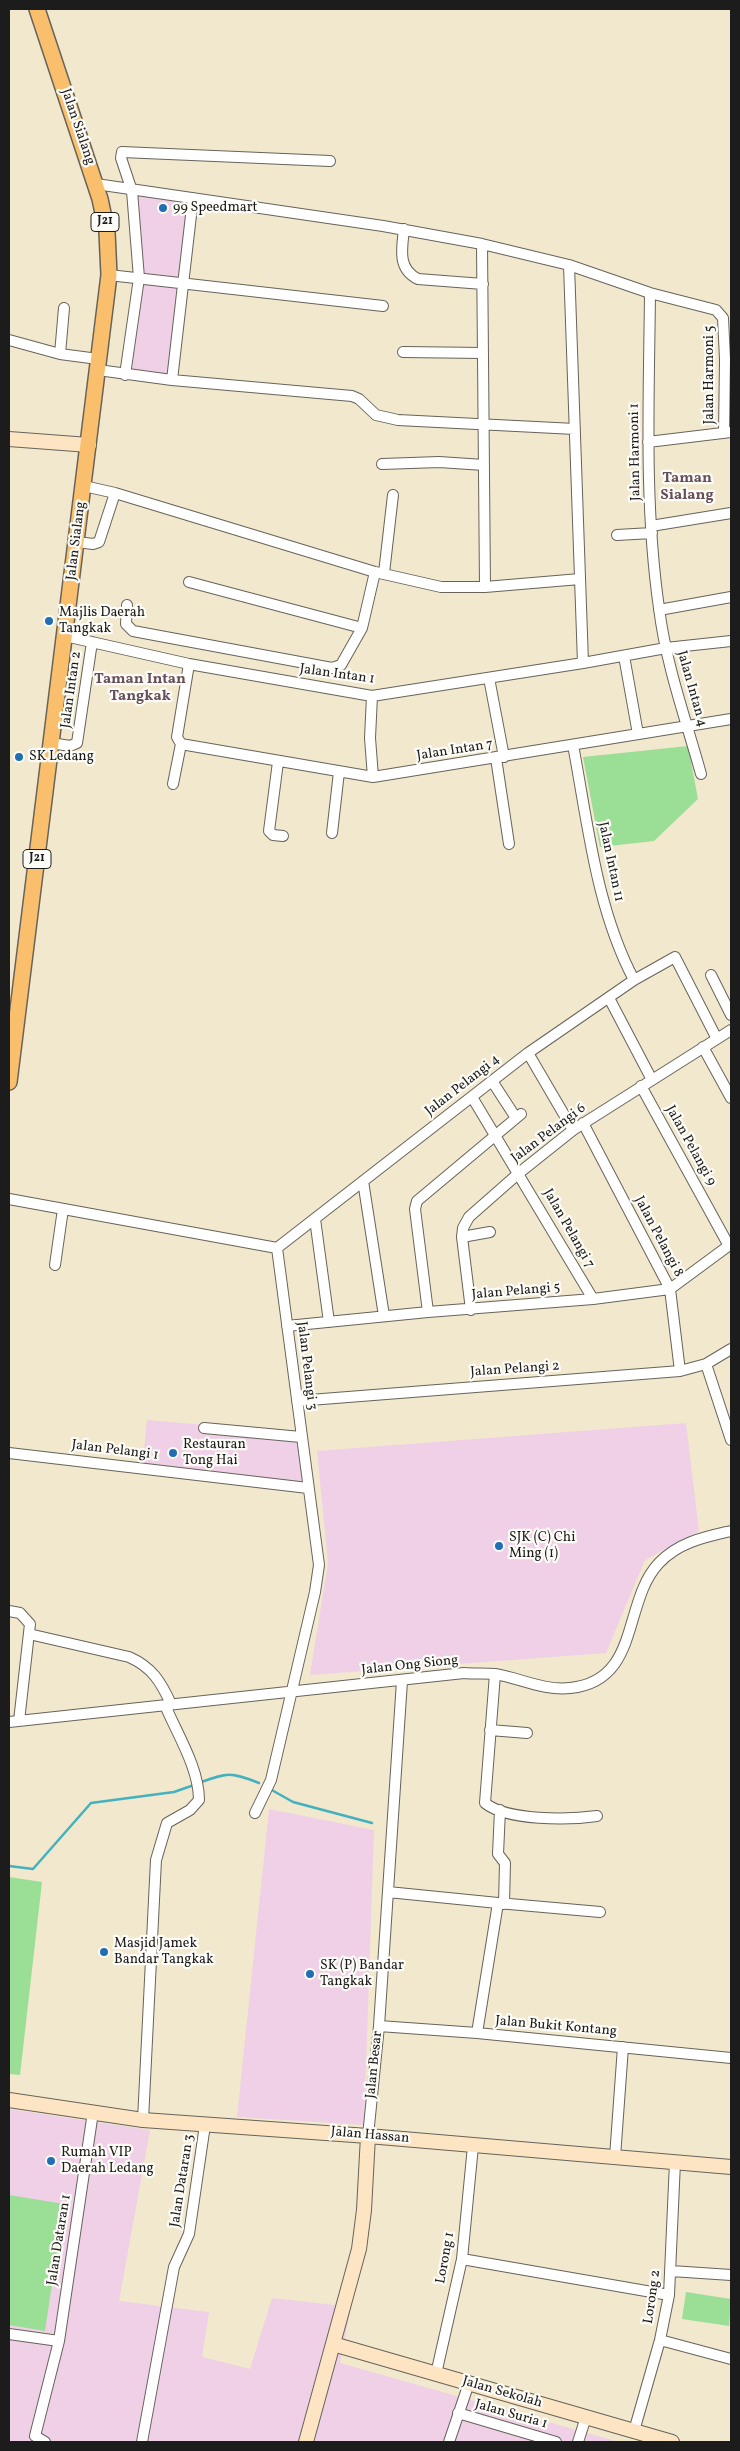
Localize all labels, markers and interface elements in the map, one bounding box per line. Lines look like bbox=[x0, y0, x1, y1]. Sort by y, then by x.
street label: Jalan Sialang bbox=[56, 87, 98, 167]
place label: 99 Speedmart bbox=[173, 200, 258, 216]
marker: 99 Speedmart bbox=[157, 202, 169, 214]
road number: J21 bbox=[91, 212, 119, 232]
street label: Jalan Harmoni 5 bbox=[702, 325, 718, 425]
street label: Jalan Harmoni 1 bbox=[627, 403, 645, 501]
district label: Taman Sialang bbox=[660, 470, 714, 505]
street label: Jalan Sialang bbox=[64, 501, 90, 581]
place label: Majlis Daerah Tangkak bbox=[59, 605, 145, 638]
marker: Majlis Daerah Tangkak bbox=[43, 615, 55, 627]
street label: Jalan Intan 4 bbox=[672, 649, 710, 729]
street label: Jalan Intan 2 bbox=[58, 650, 86, 730]
street label: Jalan Intan 1 bbox=[298, 661, 376, 689]
district label: Taman Intan Tangkak bbox=[94, 671, 186, 706]
street label: Jalan Intan 7 bbox=[416, 737, 494, 765]
place label: SK Ledang bbox=[29, 749, 94, 765]
marker: SK Ledang bbox=[13, 751, 25, 763]
street label: Jalan Intan 11 bbox=[593, 821, 627, 903]
road number: J21 bbox=[23, 850, 51, 869]
street label: Jalan Pelangi 4 bbox=[422, 1052, 504, 1120]
street label: Jalan Pelangi 6 bbox=[508, 1100, 590, 1168]
street label: Jalan Pelangi 9 bbox=[661, 1103, 719, 1189]
street label: Jalan Pelangi 7 bbox=[539, 1186, 597, 1272]
street label: Jalan Pelangi 8 bbox=[630, 1194, 686, 1280]
street label: Jalan Pelangi 5 bbox=[471, 1280, 561, 1304]
street label: Jalan Pelangi 3 bbox=[292, 1321, 320, 1411]
street label: Jalan Pelangi 2 bbox=[470, 1358, 560, 1382]
street label: Jalan Pelangi 1 bbox=[71, 1437, 159, 1465]
place label: Restauran Tong Hai bbox=[183, 1437, 246, 1470]
marker: Restauran Tong Hai bbox=[167, 1447, 179, 1459]
place label: SJK (C) Chi Ming (1) bbox=[509, 1530, 575, 1562]
marker: SJK (C) Chi Ming (1) bbox=[493, 1540, 505, 1552]
street label: Jalan Ong Siong bbox=[361, 1653, 459, 1679]
place label: Masjid Jamek Bandar Tangkak bbox=[114, 1936, 214, 1968]
marker: Masjid Jamek Bandar Tangkak bbox=[98, 1946, 110, 1958]
place label: SK (P) Bandar Tangkak bbox=[320, 1958, 404, 1990]
marker: SK (P) Bandar Tangkak bbox=[304, 1968, 316, 1980]
street label: Jalan Bukit Kontang bbox=[494, 2013, 618, 2041]
street label: Jalan Besar bbox=[363, 2030, 387, 2100]
street label: Jalan Hassan bbox=[330, 2124, 410, 2148]
street label: Jalan Dataran 3 bbox=[167, 2133, 199, 2229]
place label: Rumah VIP Daerah Ledang bbox=[61, 2145, 154, 2178]
marker: Rumah VIP Daerah Ledang bbox=[45, 2155, 57, 2167]
street label: Jalan Dataran 1 bbox=[44, 2193, 76, 2287]
street label: Lorong 1 bbox=[433, 2231, 459, 2285]
street label: Lorong 2 bbox=[641, 2269, 665, 2325]
street label: Jalan Sekolah bbox=[460, 2374, 544, 2412]
street label: Jalan Suria 1 bbox=[473, 2397, 549, 2433]

